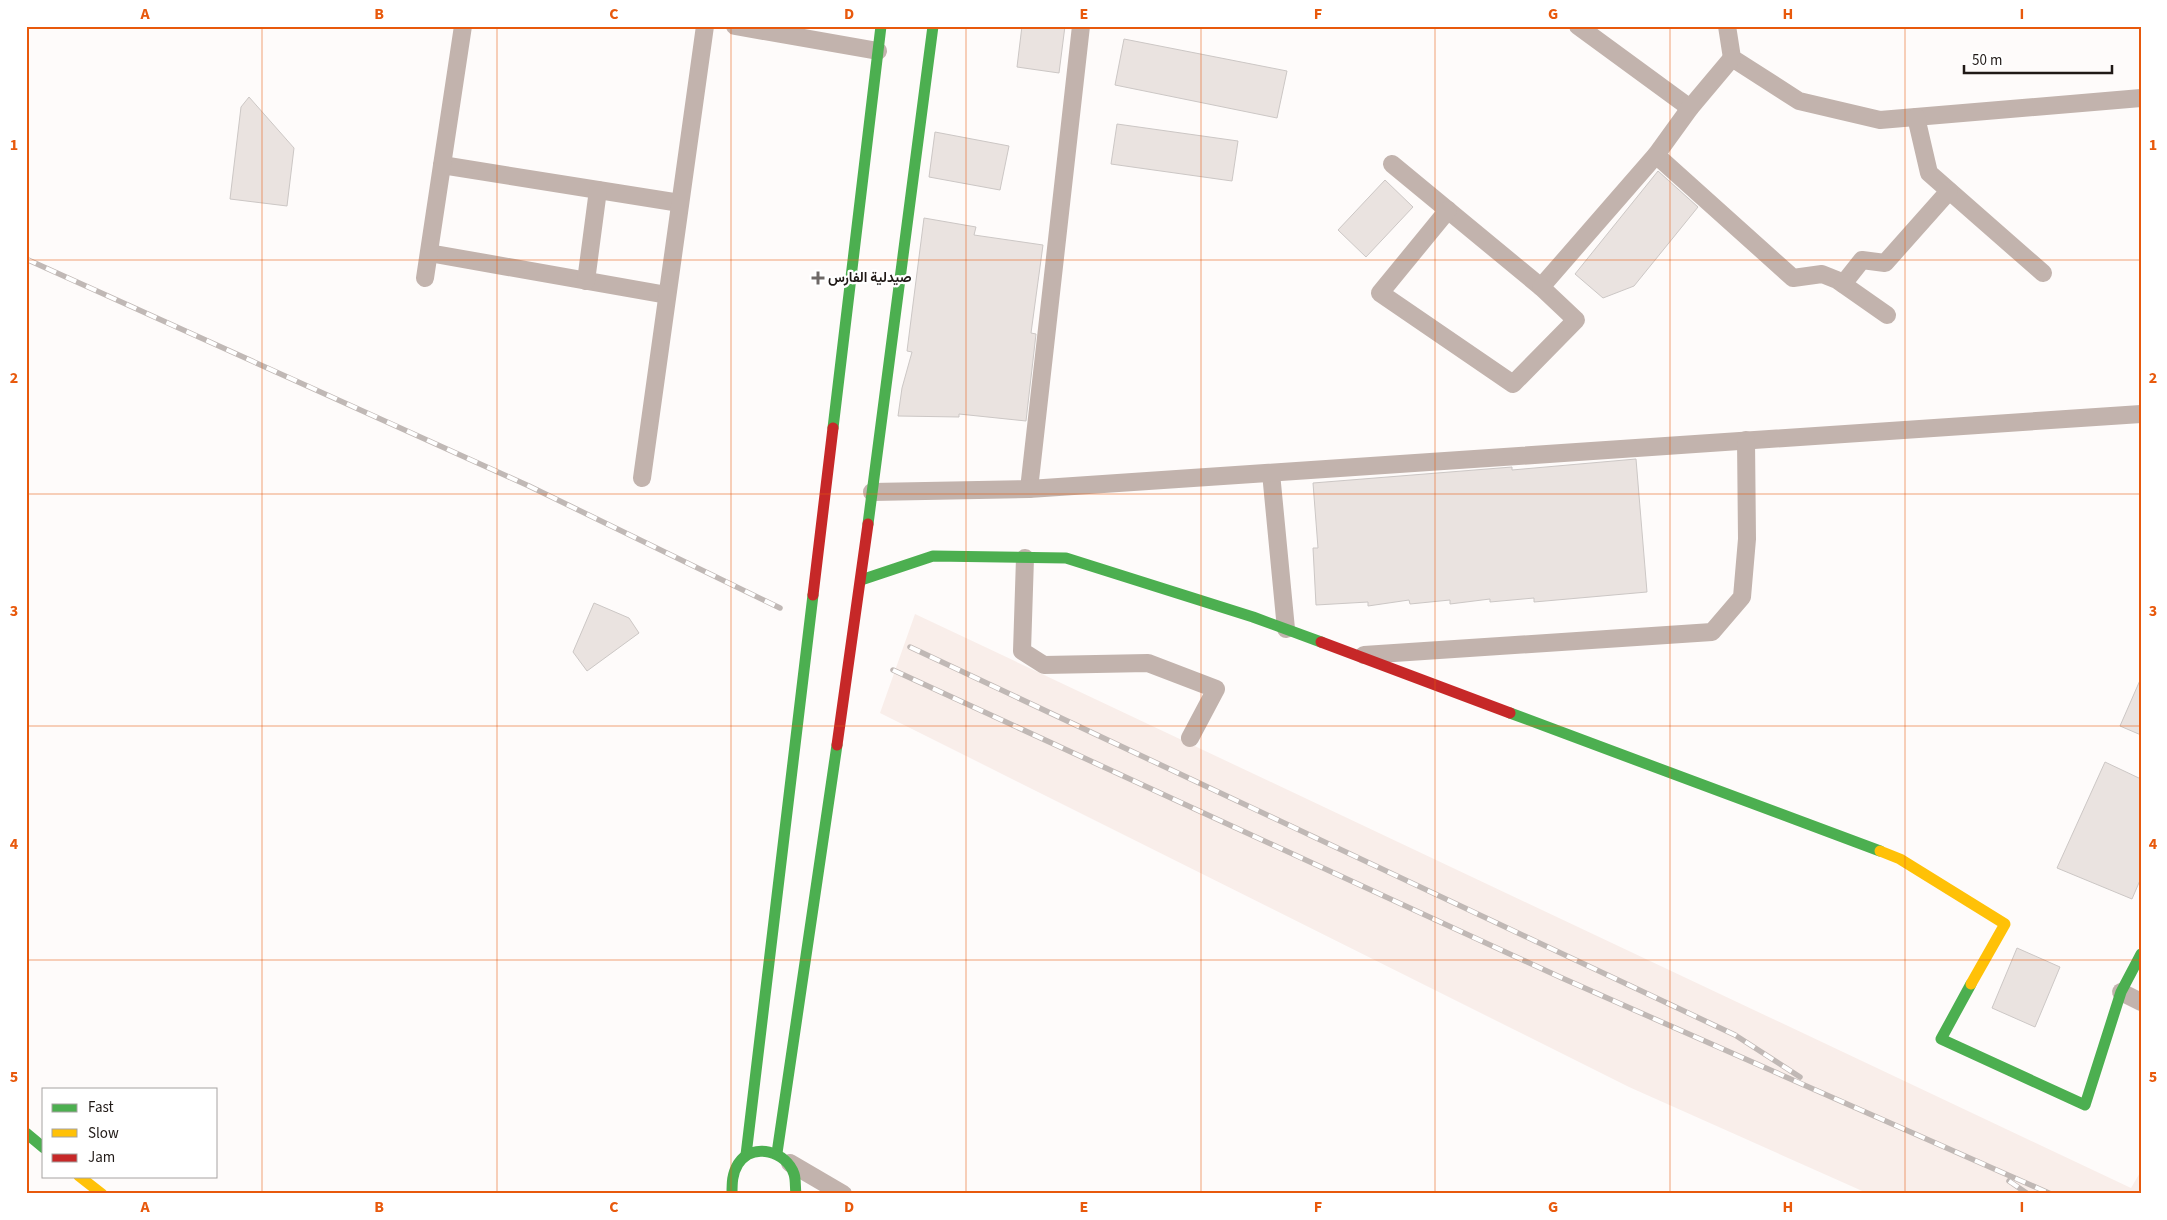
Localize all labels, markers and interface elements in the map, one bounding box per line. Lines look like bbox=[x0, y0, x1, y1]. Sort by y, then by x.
text: A bbox=[139, 3, 150, 25]
text: B bbox=[374, 3, 384, 25]
text: C bbox=[609, 3, 619, 25]
text: D bbox=[844, 3, 854, 25]
text: E bbox=[1080, 3, 1088, 25]
text: F bbox=[1314, 3, 1322, 25]
text: G bbox=[1548, 3, 1558, 25]
text: H bbox=[1783, 3, 1793, 25]
text: I bbox=[2020, 3, 2024, 25]
scale bar bbox=[1964, 42, 2112, 74]
text: 50 m bbox=[1972, 50, 2002, 71]
text: 1 bbox=[10, 134, 18, 156]
text: 1 bbox=[2149, 134, 2157, 156]
place label: صيدلية الفارس bbox=[828, 268, 912, 288]
marker: صيدلية الفارس bbox=[812, 272, 824, 284]
text: 2 bbox=[10, 367, 18, 389]
text: 2 bbox=[2149, 367, 2157, 389]
text: 3 bbox=[10, 600, 18, 622]
text: 3 bbox=[2149, 600, 2157, 622]
text: 4 bbox=[10, 833, 19, 855]
text: 4 bbox=[2149, 833, 2158, 855]
text: 5 bbox=[10, 1066, 18, 1088]
text: 5 bbox=[2149, 1066, 2157, 1088]
legend bbox=[42, 1088, 218, 1178]
text: Fast bbox=[88, 1097, 114, 1118]
text: Slow bbox=[88, 1123, 119, 1144]
text: Jam bbox=[88, 1147, 115, 1168]
text: A bbox=[139, 1196, 150, 1218]
text: B bbox=[374, 1196, 384, 1218]
text: C bbox=[609, 1196, 619, 1218]
text: D bbox=[844, 1196, 854, 1218]
text: E bbox=[1080, 1196, 1088, 1218]
text: F bbox=[1314, 1196, 1322, 1218]
text: G bbox=[1548, 1196, 1558, 1218]
text: H bbox=[1783, 1196, 1793, 1218]
text: I bbox=[2020, 1196, 2024, 1218]

